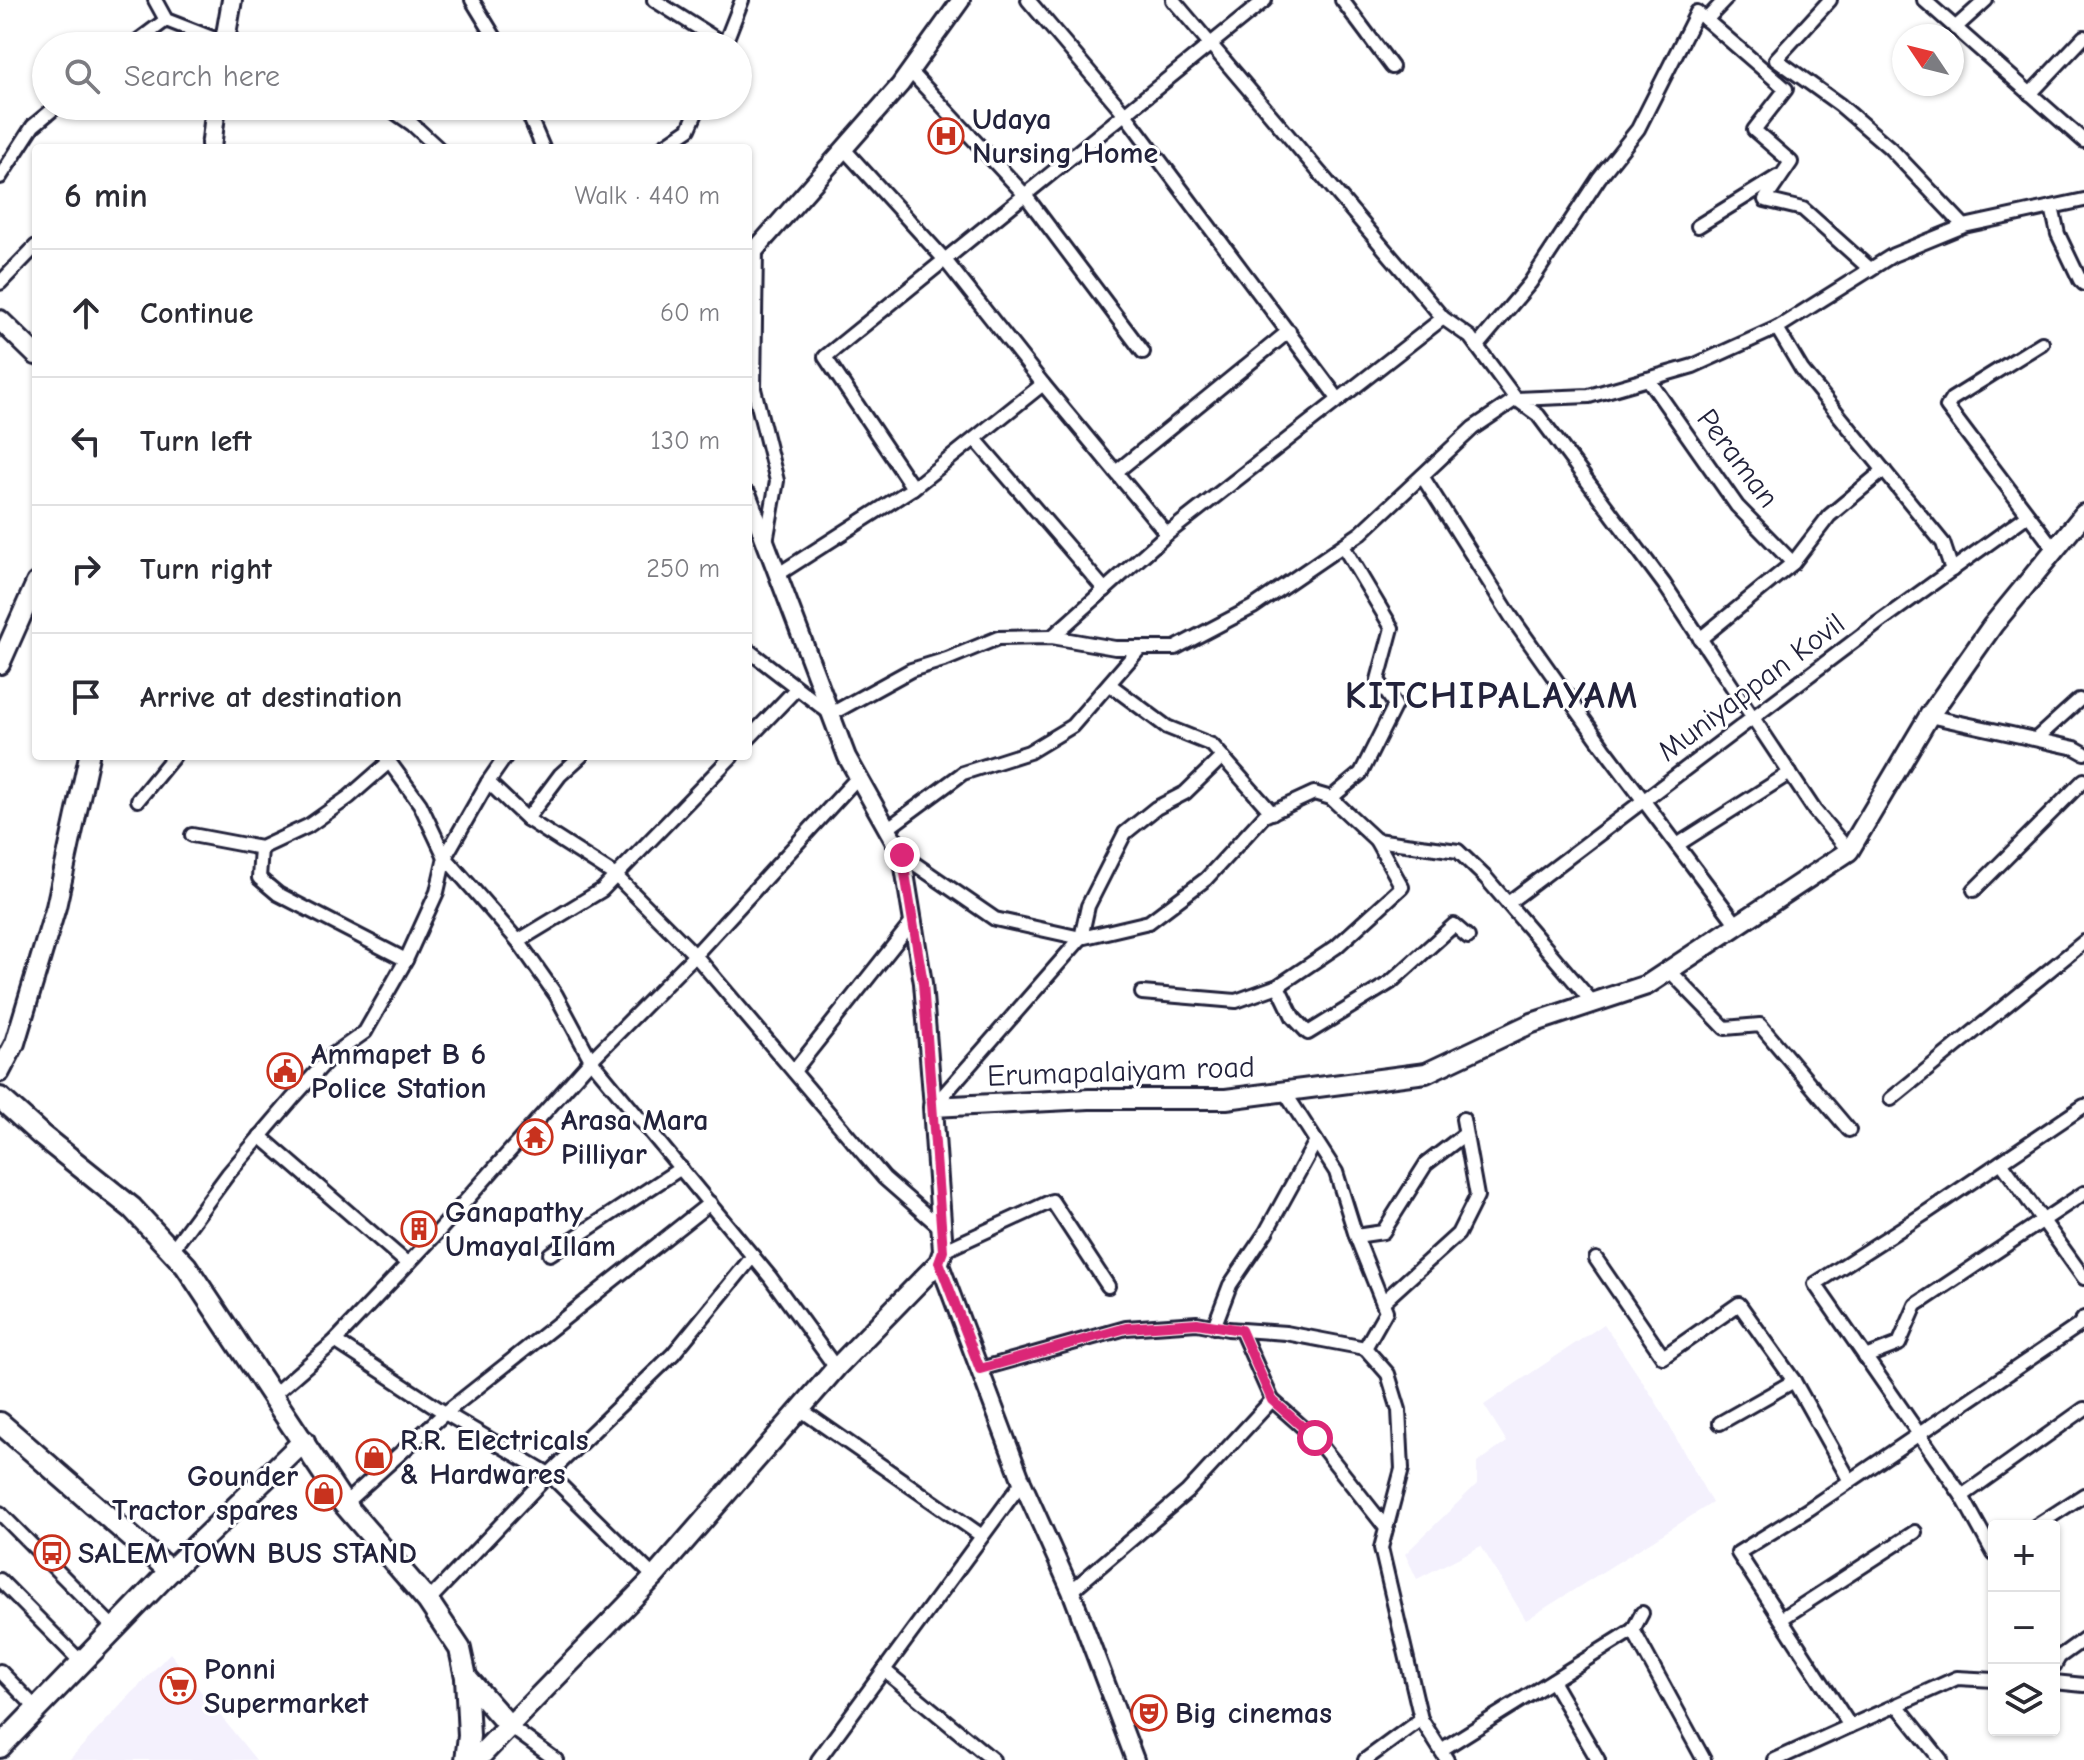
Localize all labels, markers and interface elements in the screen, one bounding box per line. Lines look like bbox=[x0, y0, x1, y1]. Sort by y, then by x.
north arrow bbox=[1892, 24, 1964, 96]
search box bbox=[32, 32, 752, 120]
icon: search bbox=[60, 54, 104, 98]
text: Search here bbox=[124, 59, 280, 94]
place label: Udaya Nursing Home bbox=[972, 102, 1158, 171]
hospital icon: Udaya Nursing Home bbox=[927, 117, 965, 155]
text: 6 min bbox=[64, 176, 148, 216]
text: Walk · 440 m bbox=[574, 181, 720, 211]
icon: ahead bbox=[64, 291, 108, 335]
text: Continue bbox=[140, 296, 254, 331]
text: 60 m bbox=[660, 298, 720, 328]
street label: Peraman bbox=[1689, 402, 1786, 514]
icon: left bbox=[64, 419, 108, 463]
text: Turn left bbox=[140, 424, 252, 459]
text: 130 m bbox=[651, 426, 720, 456]
icon: right bbox=[64, 547, 108, 591]
text: Turn right bbox=[140, 552, 272, 587]
text: 250 m bbox=[646, 554, 720, 584]
street label: Muniyappan Kovil bbox=[1651, 606, 1851, 769]
district label: KITCHIPALAYAM bbox=[1345, 674, 1639, 718]
icon: arrive bbox=[64, 675, 108, 719]
text: Arrive at destination bbox=[140, 680, 402, 715]
route end bbox=[884, 837, 920, 873]
place label: Ammapet B 6 Police Station bbox=[311, 1037, 487, 1106]
street label: Erumapalaiyam road bbox=[987, 1049, 1255, 1094]
public building icon: Ammapet B 6 Police Station bbox=[266, 1052, 304, 1090]
place label: Arasa Mara Pilliyar bbox=[561, 1103, 709, 1172]
temple icon: Arasa Mara Pilliyar bbox=[516, 1118, 554, 1156]
place label: Ganapathy Umayal Illam bbox=[445, 1195, 616, 1264]
building icon: Ganapathy Umayal Illam bbox=[400, 1210, 438, 1248]
route start bbox=[1297, 1420, 1333, 1456]
place label: R.R. Electricals & Hardwares bbox=[400, 1423, 589, 1492]
shop icon: R.R. Electricals & Hardwares bbox=[355, 1438, 393, 1476]
place label: Gounder Tractor spares bbox=[112, 1459, 298, 1528]
shop icon: Gounder Tractor spares bbox=[305, 1474, 343, 1512]
map controls bbox=[1988, 1520, 2060, 1736]
button: + bbox=[1988, 1520, 2060, 1592]
bus stop icon: SALEM TOWN BUS STAND bbox=[33, 1534, 71, 1572]
place label: SALEM TOWN BUS STAND bbox=[78, 1536, 417, 1571]
button: − bbox=[1988, 1592, 2060, 1664]
place label: Ponni Supermarket bbox=[204, 1652, 369, 1721]
button: layers bbox=[1988, 1664, 2060, 1736]
supermarket icon: Ponni Supermarket bbox=[159, 1667, 197, 1705]
theatre icon: Big cinemas bbox=[1130, 1694, 1168, 1732]
place label: Big cinemas bbox=[1175, 1696, 1332, 1731]

